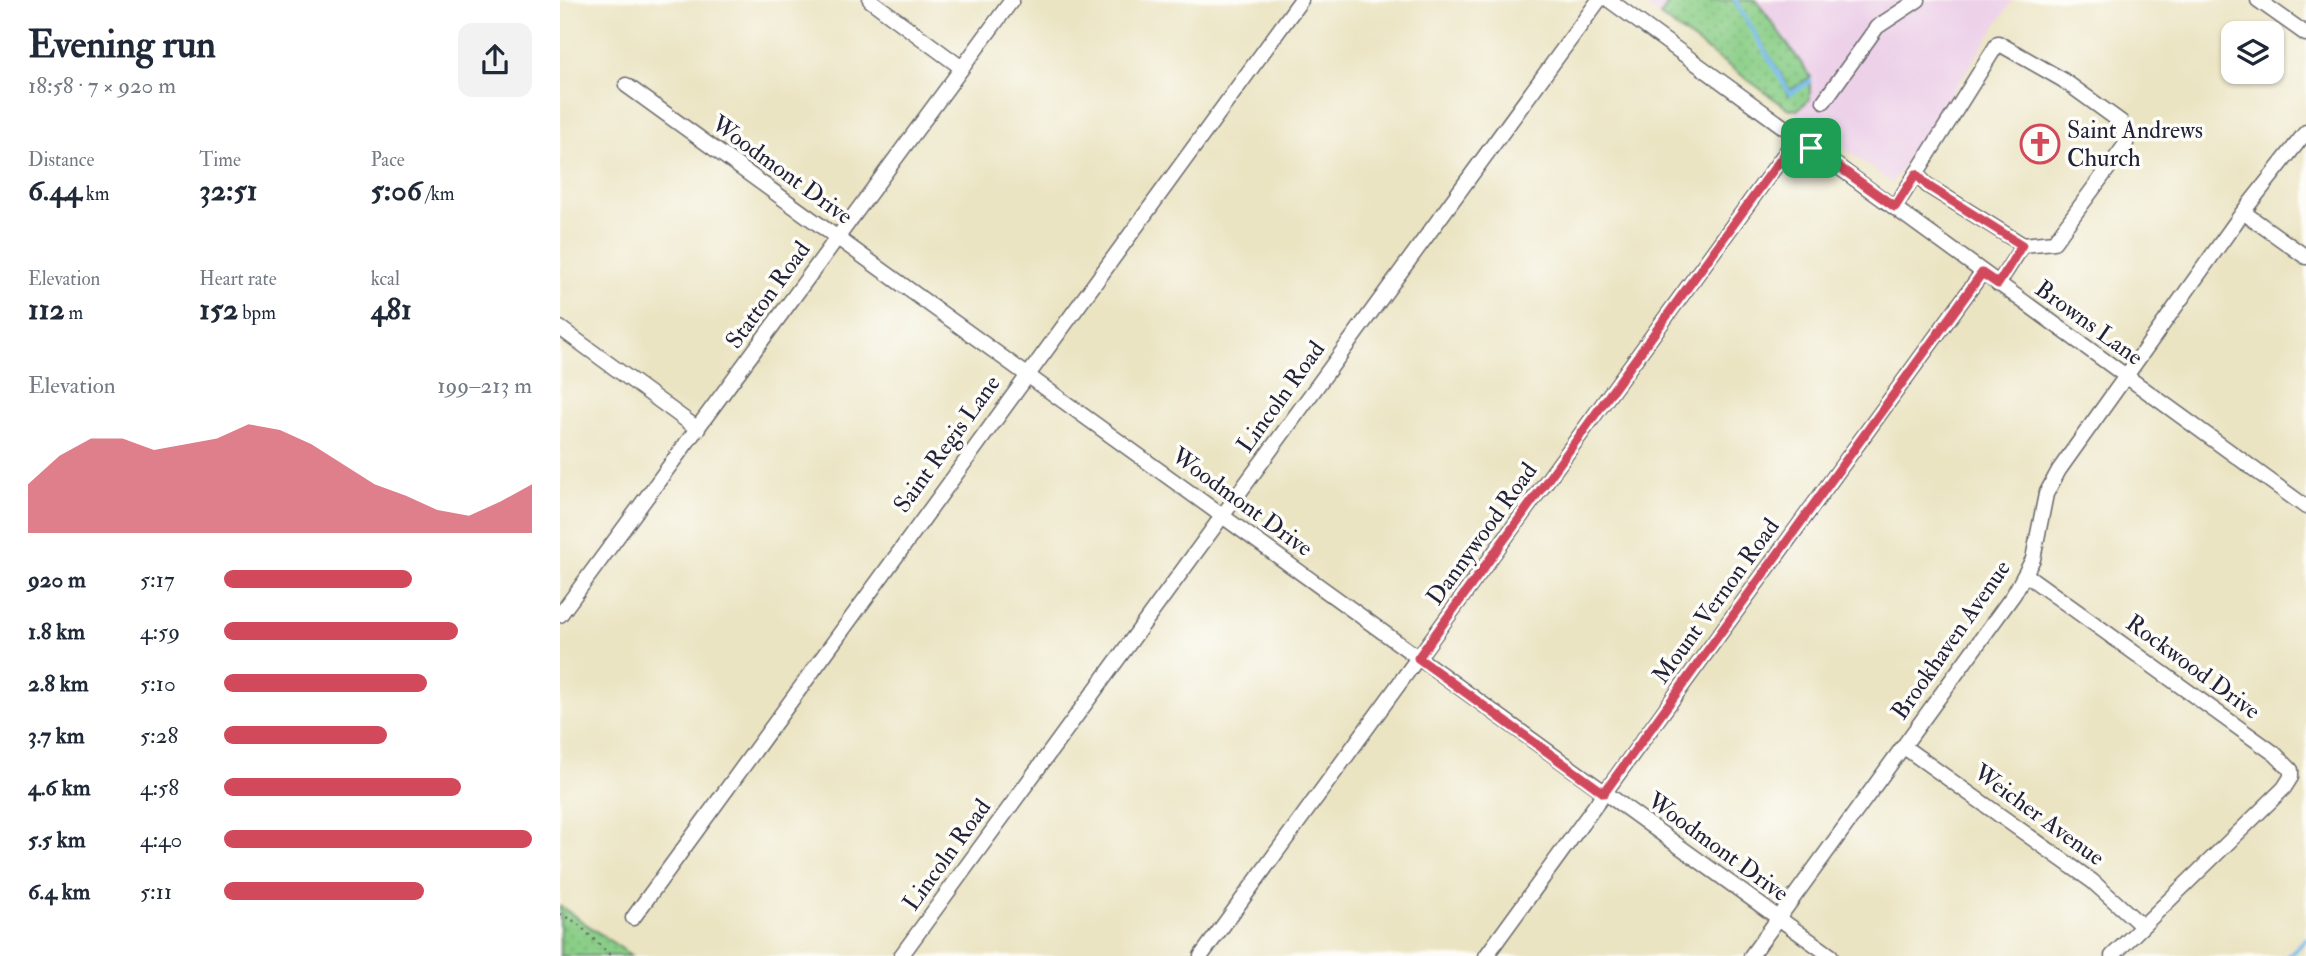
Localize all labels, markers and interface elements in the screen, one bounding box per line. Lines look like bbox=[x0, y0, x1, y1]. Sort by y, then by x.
text: Evening run bbox=[28, 21, 216, 69]
map controls bbox=[2221, 21, 2284, 84]
button: layers bbox=[2221, 21, 2284, 84]
button: share bbox=[458, 23, 532, 97]
text: 18:58 · 7 × 920 m bbox=[28, 71, 176, 100]
street label: Woodmont Drive bbox=[704, 108, 859, 232]
place label: Saint Andrews Church bbox=[2067, 115, 2203, 174]
pin bbox=[1781, 118, 1841, 178]
church icon: Saint Andrews Church bbox=[2019, 123, 2061, 165]
icon: arrive bbox=[1792, 129, 1830, 167]
text: Distance bbox=[28, 148, 94, 172]
text: Time bbox=[199, 148, 241, 172]
text: Pace bbox=[371, 148, 405, 172]
text: 6.44 bbox=[28, 172, 82, 209]
text: 32:51 bbox=[199, 172, 257, 209]
text: 5:06 bbox=[371, 172, 422, 209]
text: km bbox=[82, 182, 110, 206]
text: /km bbox=[422, 182, 454, 206]
street label: Statton Road bbox=[719, 235, 818, 355]
text: Elevation bbox=[28, 267, 100, 291]
text: Heart rate bbox=[199, 267, 277, 291]
text: kcal bbox=[371, 267, 400, 291]
street label: Browns Lane bbox=[2029, 273, 2149, 373]
text: 112 bbox=[28, 291, 65, 328]
text: 152 bbox=[199, 291, 238, 328]
text: 481 bbox=[371, 291, 412, 328]
text: m bbox=[65, 301, 83, 325]
text: bpm bbox=[238, 301, 276, 325]
street label: Lincoln Road bbox=[1230, 335, 1332, 459]
street label: Saint Regis Lane bbox=[887, 369, 1007, 519]
text: Elevation bbox=[28, 371, 116, 400]
text: 199–213 m bbox=[437, 371, 532, 400]
street label: Woodmont Drive bbox=[1164, 440, 1319, 564]
street label: Dannywood Road bbox=[1420, 456, 1544, 612]
street label: Mount Vernon Road bbox=[1645, 512, 1787, 690]
street label: Brookhaven Avenue bbox=[1884, 554, 2018, 726]
text: 920 m bbox=[28, 565, 86, 594]
text: 5:17 bbox=[140, 565, 175, 594]
street label: Rockwood Drive bbox=[2120, 608, 2266, 726]
text: 1.8 km bbox=[28, 617, 85, 646]
text: 4:59 bbox=[140, 617, 180, 646]
text: 2.8 km bbox=[28, 669, 89, 698]
text: 5:10 bbox=[140, 669, 176, 698]
text: 3.7 km bbox=[28, 721, 85, 750]
text: 5:28 bbox=[140, 721, 178, 750]
street label: Weicher Avenue bbox=[1967, 757, 2111, 873]
text: 4.6 km bbox=[28, 773, 91, 802]
text: 4:58 bbox=[140, 773, 179, 802]
street label: Woodmont Drive bbox=[1640, 785, 1795, 909]
street label: Lincoln Road bbox=[896, 793, 998, 917]
text: 5.5 km bbox=[28, 825, 86, 854]
text: 4:40 bbox=[140, 825, 182, 854]
text: 6.4 km bbox=[28, 877, 90, 906]
text: 5:11 bbox=[140, 877, 172, 906]

